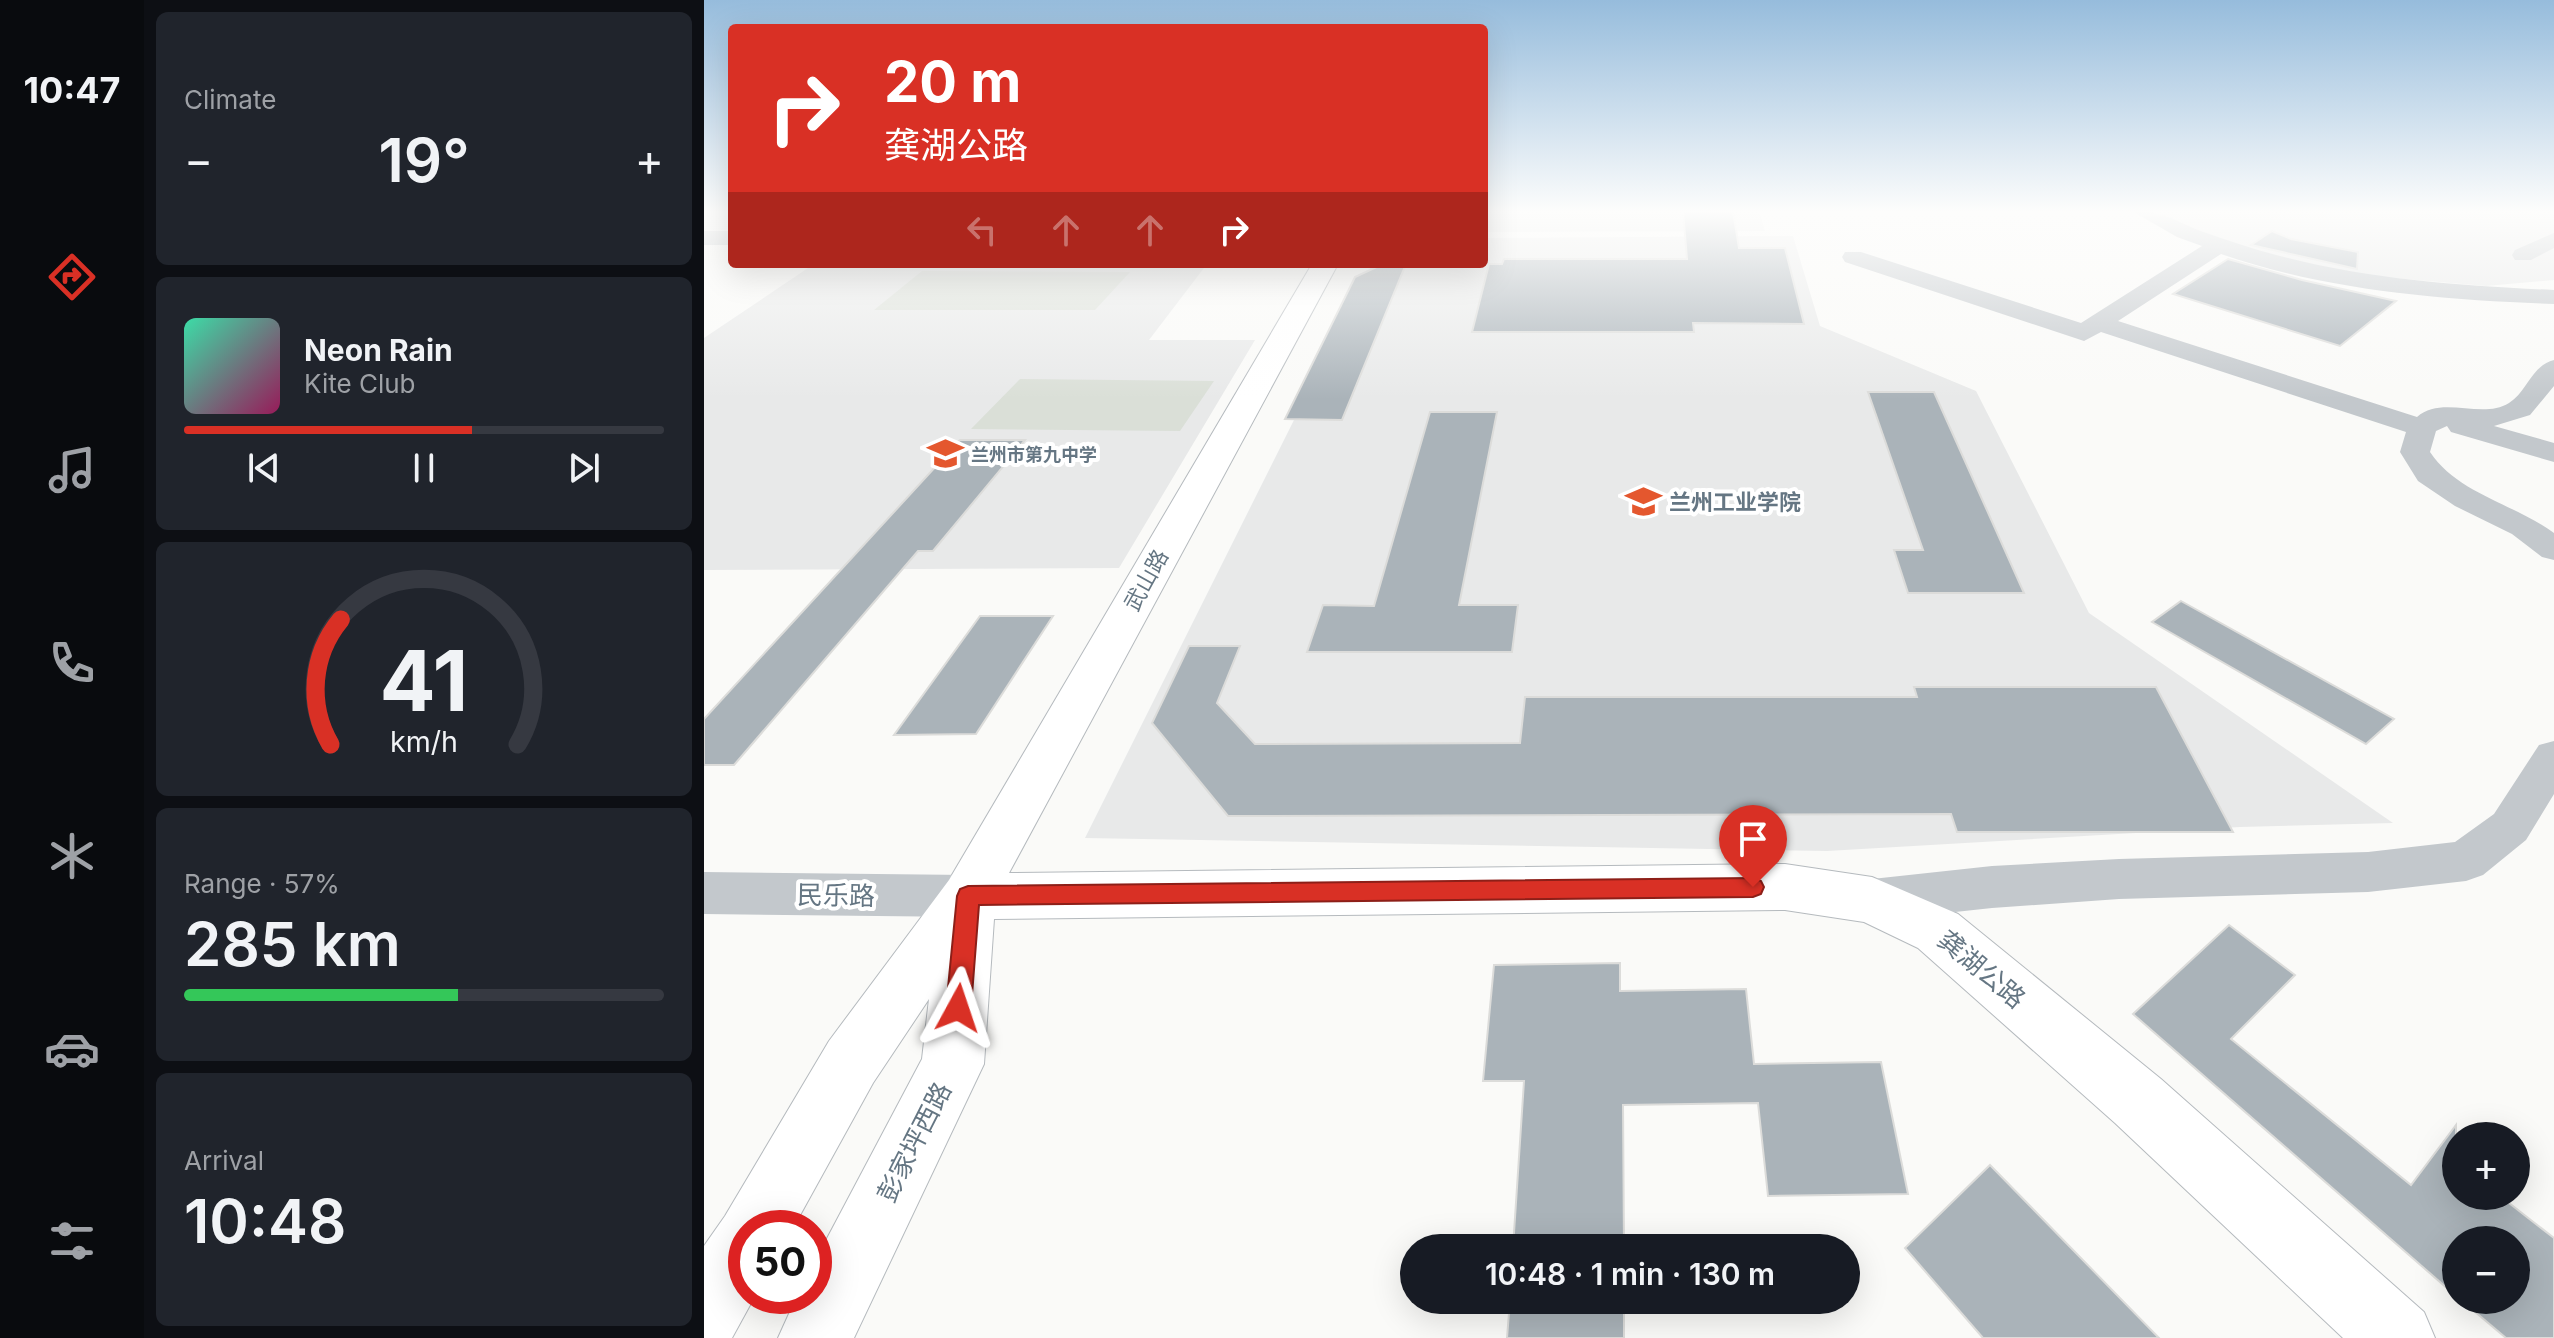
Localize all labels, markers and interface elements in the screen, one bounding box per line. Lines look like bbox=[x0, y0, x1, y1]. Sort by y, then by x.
text: 20 m bbox=[884, 48, 1021, 116]
icon: right bbox=[752, 56, 856, 160]
text: 10:47 bbox=[23, 68, 121, 112]
text: Climate bbox=[184, 84, 276, 115]
text: 龚湖公路 bbox=[884, 123, 1028, 167]
text: 19° bbox=[378, 124, 470, 196]
text: − bbox=[184, 133, 213, 187]
text: + bbox=[635, 133, 664, 187]
icon: left bbox=[960, 208, 1004, 252]
icon: ahead bbox=[1044, 208, 1088, 252]
icon: ahead bbox=[1128, 208, 1172, 252]
icon: right bbox=[1212, 208, 1256, 252]
icon: directions bbox=[44, 249, 100, 305]
text: Neon Rain bbox=[304, 332, 453, 368]
text: Kite Club bbox=[304, 368, 415, 399]
school or university icon: 兰州市第九中学 bbox=[926, 435, 964, 473]
icon: music bbox=[44, 442, 100, 498]
place label: 兰州市第九中学 bbox=[971, 444, 1097, 465]
icon: previous bbox=[242, 446, 286, 490]
icon: pause bbox=[402, 446, 446, 490]
icon: next bbox=[562, 446, 606, 490]
school or university icon: 兰州工业学院 bbox=[1624, 483, 1662, 521]
place label: 兰州工业学院 bbox=[1669, 489, 1801, 515]
street label: 武山路 bbox=[1119, 545, 1173, 615]
text: 41 bbox=[380, 630, 468, 731]
icon: phone bbox=[44, 635, 100, 691]
text: km/h bbox=[390, 724, 458, 759]
pin bbox=[1719, 805, 1787, 887]
icon: arrive bbox=[1731, 817, 1775, 861]
icon: climate bbox=[44, 828, 100, 884]
text: Range · 57% bbox=[184, 868, 340, 899]
street label: 民乐路 bbox=[797, 879, 875, 911]
text: 285 km bbox=[184, 908, 401, 980]
street label: 龚湖公路 bbox=[1932, 924, 2032, 1014]
position arrow bbox=[916, 966, 1000, 1050]
icon: car bbox=[44, 1021, 100, 1077]
street label: 彭家坪西路 bbox=[871, 1077, 957, 1207]
map controls bbox=[2442, 1122, 2530, 1314]
button: + bbox=[2442, 1122, 2530, 1210]
text: Arrival bbox=[184, 1145, 264, 1176]
text: 10:48 bbox=[184, 1185, 346, 1257]
speed limit sign: 50 bbox=[728, 1210, 832, 1314]
icon: filters bbox=[44, 1213, 100, 1269]
button: − bbox=[2442, 1226, 2530, 1314]
text: 10:48 · 1 min · 130 m bbox=[1485, 1256, 1775, 1292]

